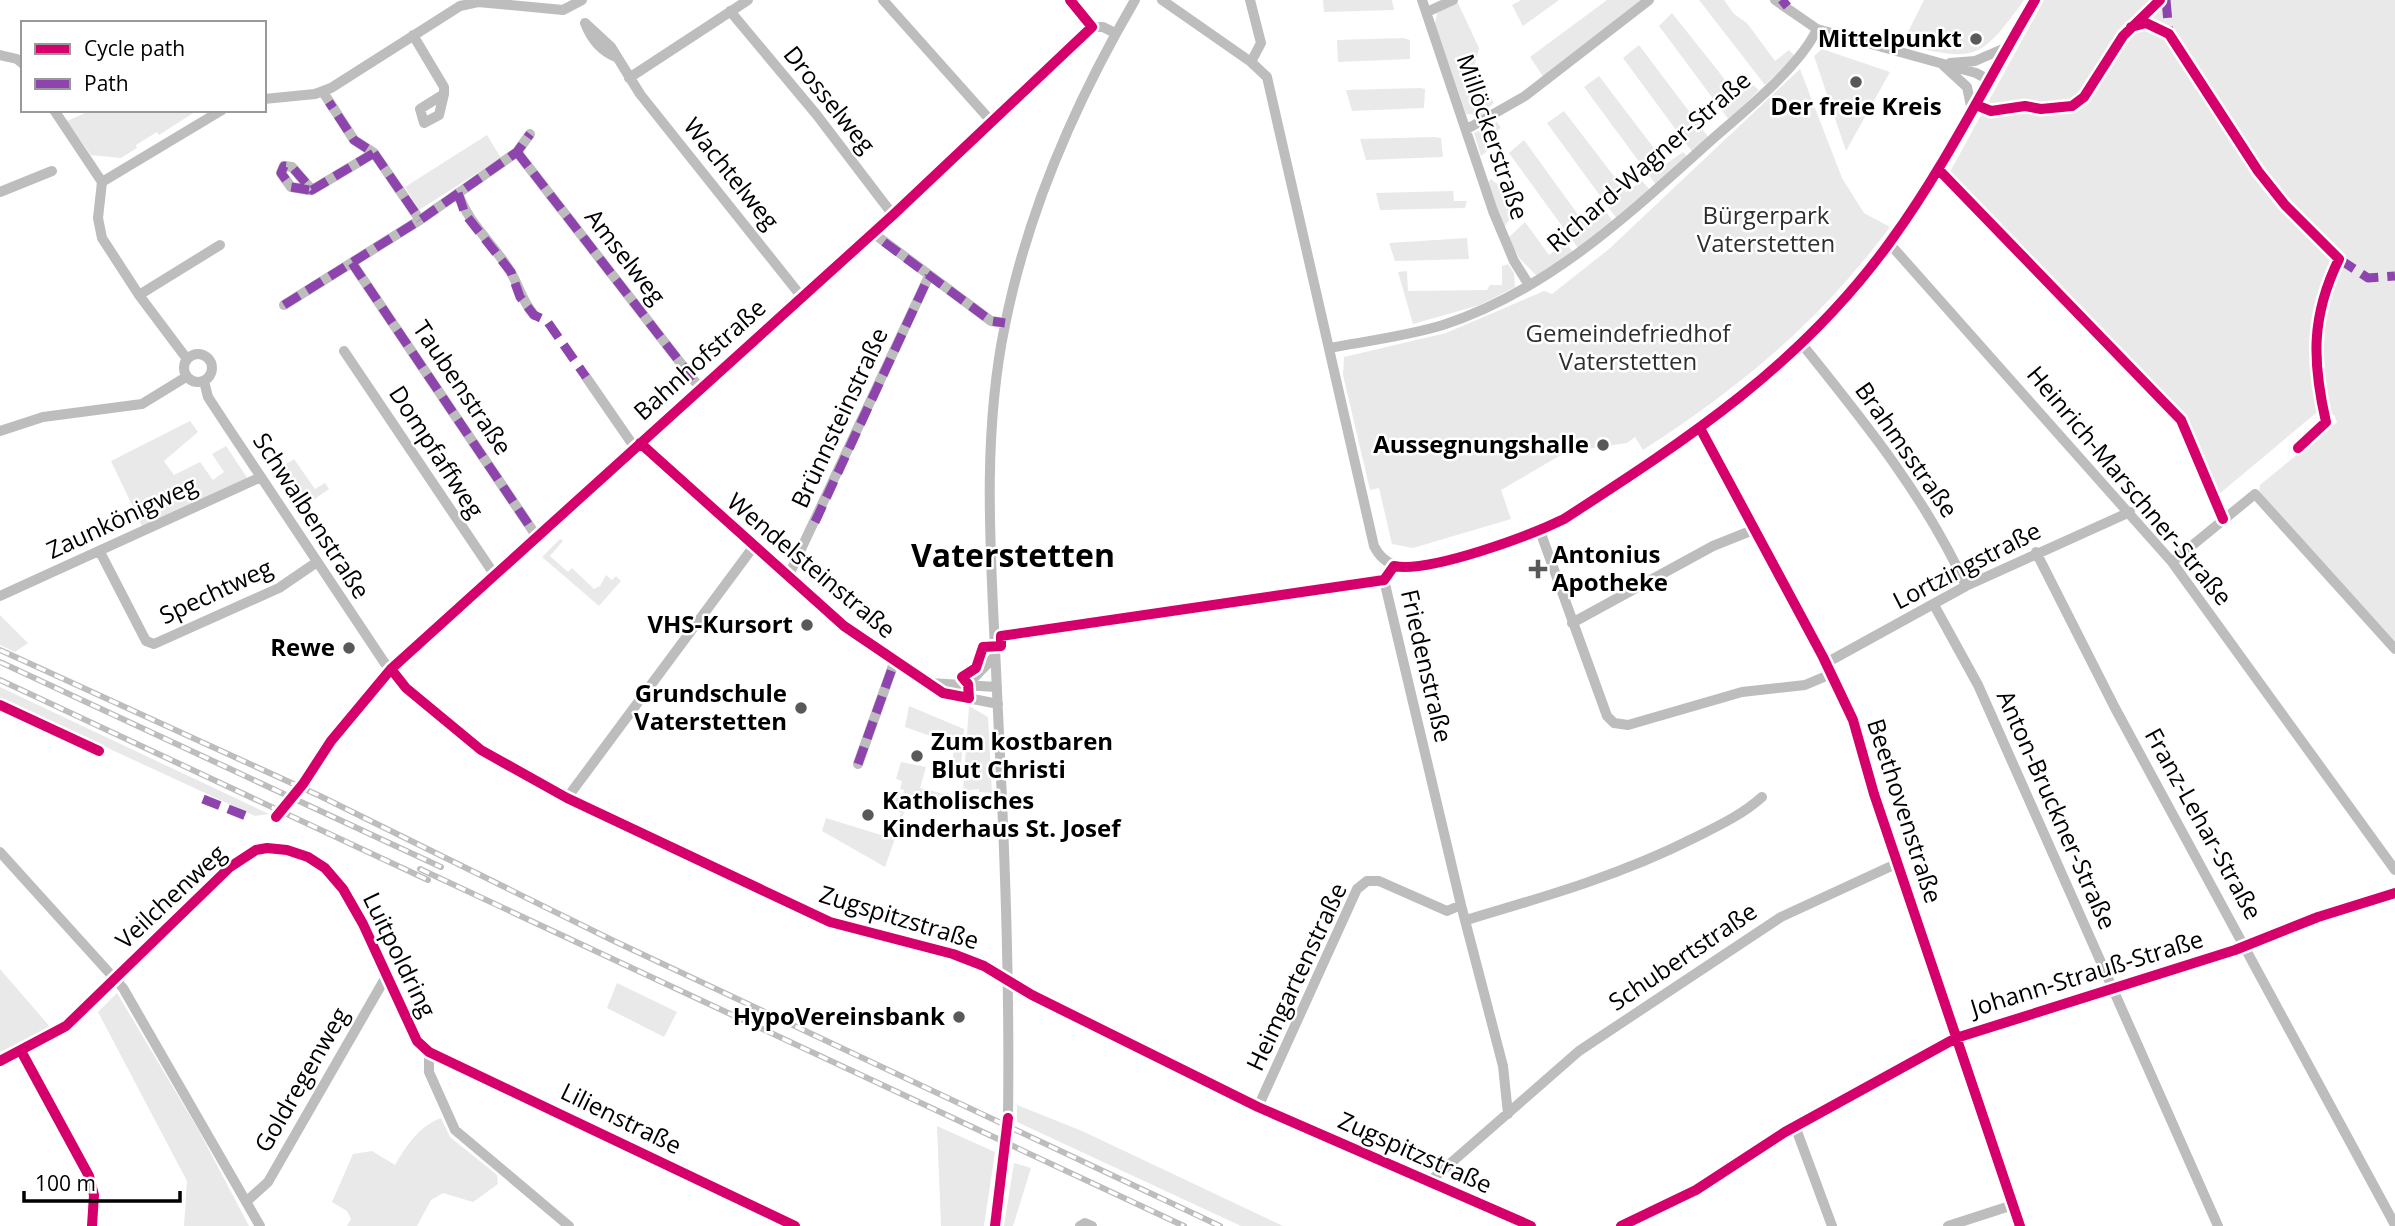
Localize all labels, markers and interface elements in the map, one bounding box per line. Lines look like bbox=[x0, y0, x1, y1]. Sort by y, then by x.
legend bbox=[21, 21, 266, 112]
place label: Mittelpunkt bbox=[1818, 21, 1962, 54]
marker: Mittelpunkt bbox=[1968, 31, 1984, 47]
text: Cycle path bbox=[84, 34, 185, 62]
street label: Drosselweg bbox=[777, 38, 884, 160]
street label: Millöckerstraße bbox=[1450, 49, 1537, 224]
street label: Richard-Wagner-Straße bbox=[1539, 63, 1757, 259]
text: Path bbox=[84, 69, 129, 97]
marker: Der freie Kreis bbox=[1848, 74, 1864, 90]
place label: Der freie Kreis bbox=[1770, 89, 1942, 122]
street label: Wachtelweg bbox=[677, 110, 787, 236]
park label: Bürgerpark Vaterstetten bbox=[1697, 198, 1835, 259]
street label: Amselweg bbox=[578, 201, 674, 311]
street label: Bahnhofstraße bbox=[626, 291, 772, 427]
street label: Taubenstraße bbox=[406, 313, 520, 461]
park label: Gemeindefriedhof Vaterstetten bbox=[1526, 316, 1732, 377]
street label: Brünnsteinstraße bbox=[782, 322, 895, 513]
street label: Heinrich-Marschner-Straße bbox=[2020, 358, 2240, 612]
street label: Brahmsstraße bbox=[1848, 375, 1966, 524]
street label: Dompfaffweg bbox=[382, 379, 492, 524]
street label: Schwalbenstraße bbox=[246, 426, 378, 605]
place label: Aussegnungshalle bbox=[1373, 427, 1589, 460]
marker: Aussegnungshalle bbox=[1595, 437, 1611, 453]
street label: Zaunkönigweg bbox=[41, 467, 202, 566]
street label: Wendelsteinstraße bbox=[721, 485, 903, 645]
street label: Lortzingstraße bbox=[1887, 513, 2046, 616]
district label: Vaterstetten bbox=[911, 533, 1115, 576]
place label: Antonius Apotheke bbox=[1552, 537, 1668, 598]
street label: Spechtweg bbox=[153, 550, 277, 631]
marker: Antonius Apotheke bbox=[1530, 561, 1546, 577]
street label: Friedenstraße bbox=[1394, 586, 1461, 745]
place label: VHS-Kursort bbox=[647, 607, 793, 640]
marker: VHS-Kursort bbox=[799, 617, 815, 633]
place label: Rewe bbox=[270, 630, 335, 663]
marker: Rewe bbox=[341, 640, 357, 656]
place label: Grundschule Vaterstetten bbox=[634, 676, 787, 737]
street label: Anton-Bruckner-Straße bbox=[1990, 685, 2125, 934]
marker: Grundschule Vaterstetten bbox=[793, 700, 809, 716]
street label: Beethovenstraße bbox=[1860, 714, 1951, 907]
street label: Franz-Lehar-Straße bbox=[2138, 722, 2271, 925]
place label: Zum kostbaren Blut Christi bbox=[931, 724, 1113, 785]
marker: Zum kostbaren Blut Christi bbox=[909, 748, 925, 764]
place label: Katholisches Kinderhaus St. Josef bbox=[882, 783, 1122, 844]
marker: Katholisches Kinderhaus St. Josef bbox=[860, 807, 876, 823]
street label: Veilchenweg bbox=[108, 836, 232, 956]
street label: Zugspitzstraße bbox=[816, 877, 983, 956]
street label: Heimgartenstraße bbox=[1238, 877, 1354, 1076]
street label: Luitpoldring bbox=[356, 886, 445, 1022]
street label: Schubertstraße bbox=[1602, 894, 1763, 1018]
street label: Johann-Strauß-Straße bbox=[1964, 921, 2207, 1024]
place label: HypoVereinsbank bbox=[733, 999, 945, 1032]
street label: Goldregenweg bbox=[246, 1001, 356, 1158]
marker: HypoVereinsbank bbox=[951, 1009, 967, 1025]
street label: Lilienstraße bbox=[556, 1074, 688, 1161]
street label: Zugspitzstraße bbox=[1334, 1103, 1498, 1200]
scale bar bbox=[24, 1160, 180, 1204]
text: 100 m bbox=[35, 1169, 96, 1197]

